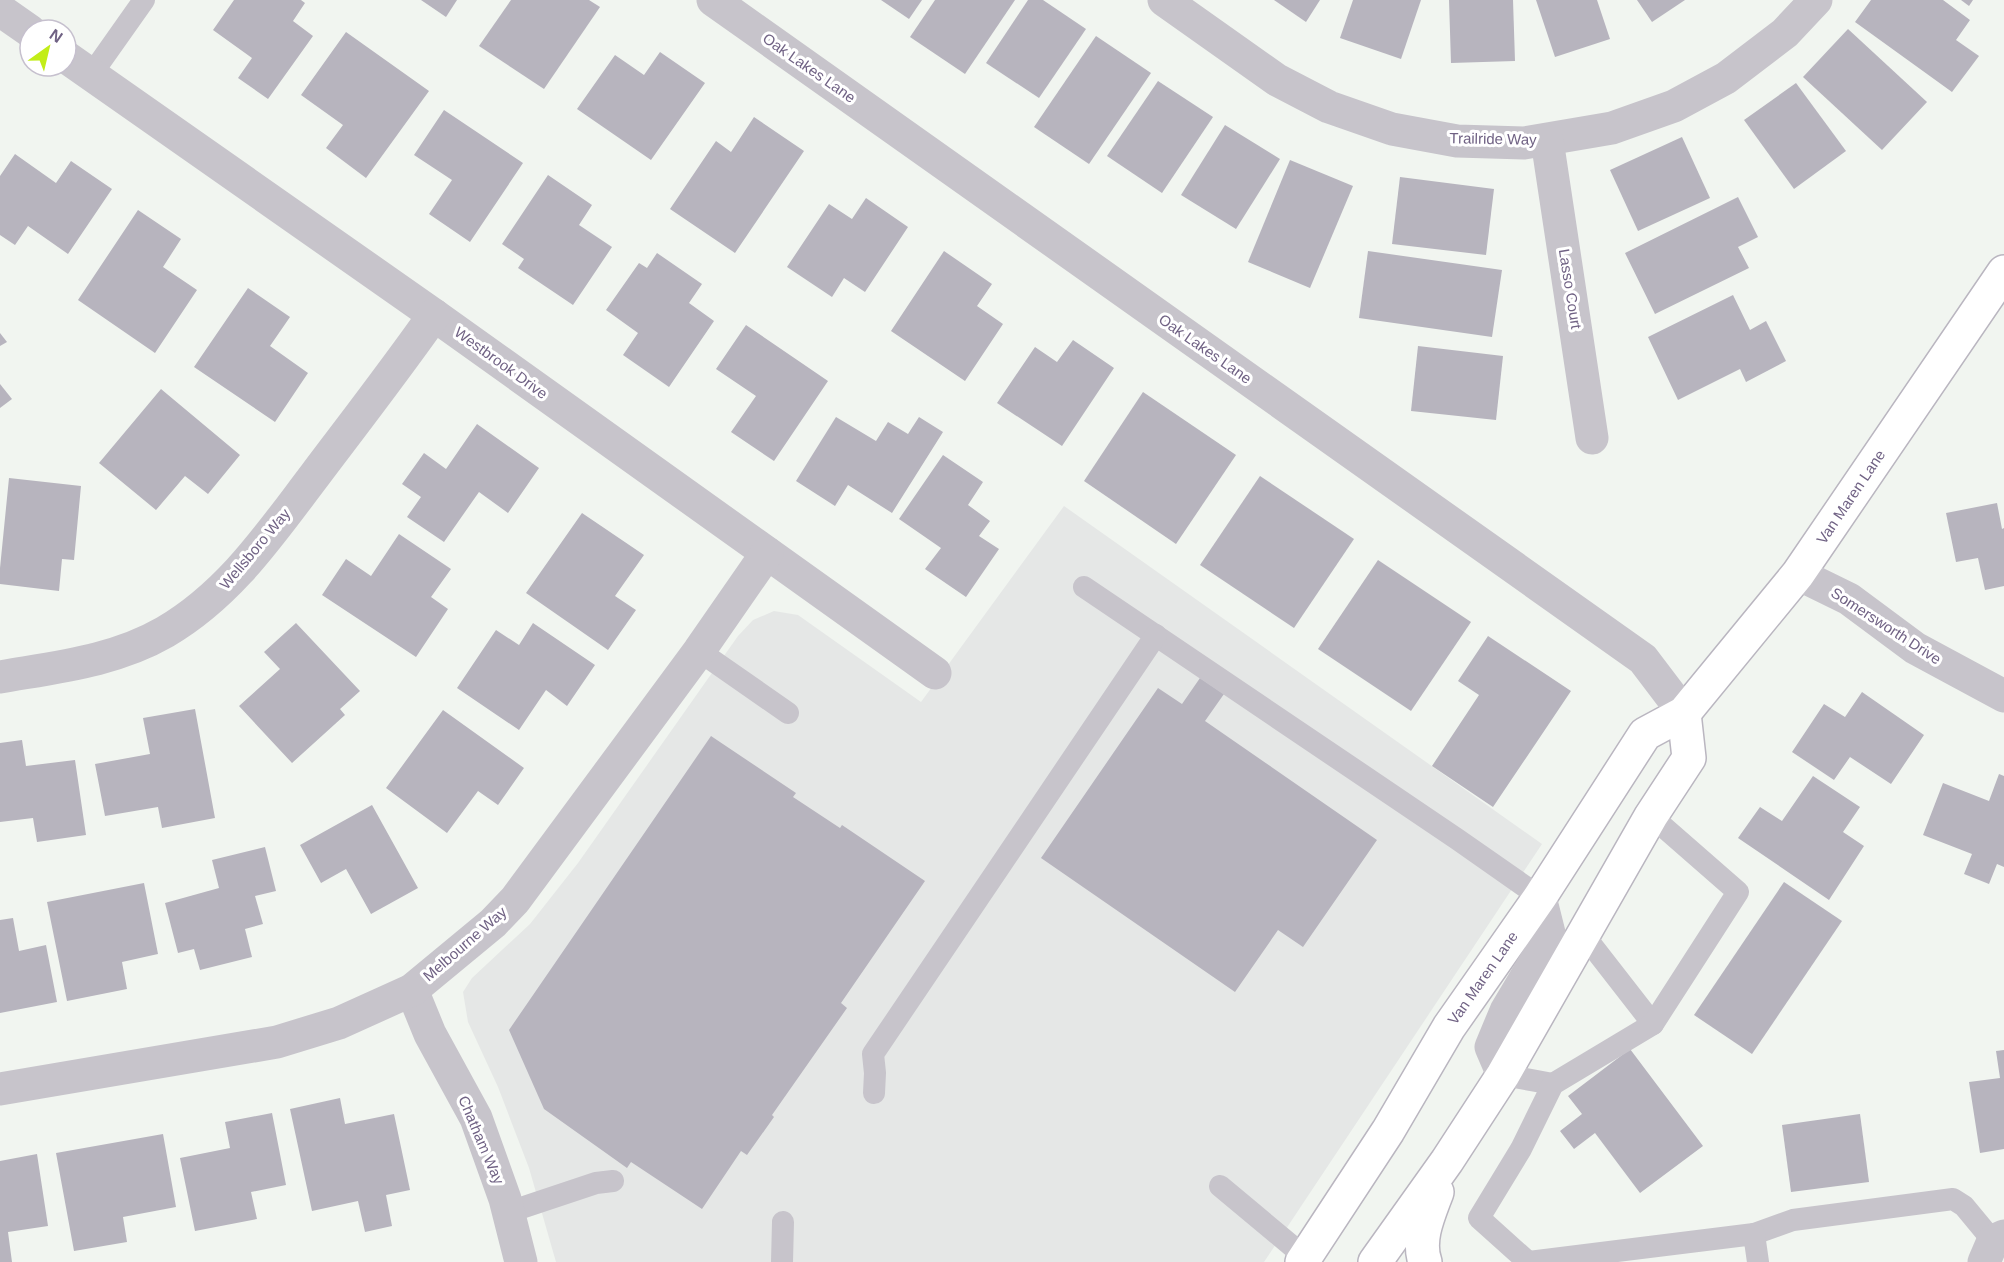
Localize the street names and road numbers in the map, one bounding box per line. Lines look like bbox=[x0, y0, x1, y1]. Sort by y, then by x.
street label: Oak Lakes Lane bbox=[760, 29, 859, 106]
street label: Trailride Way bbox=[1449, 129, 1537, 148]
street label: Lasso Court bbox=[1556, 248, 1585, 331]
street label: Oak Lakes Lane bbox=[1156, 310, 1255, 387]
street label: Westbrook Drive bbox=[452, 323, 551, 402]
street label: Van Maren Lane bbox=[1813, 446, 1888, 547]
street label: Wellsboro Way bbox=[216, 505, 294, 592]
street label: Somersworth Drive bbox=[1828, 584, 1944, 667]
street label: Melbourne Way bbox=[420, 903, 510, 984]
street label: Van Maren Lane bbox=[1444, 928, 1521, 1028]
street label: Chatham Way bbox=[455, 1093, 508, 1187]

